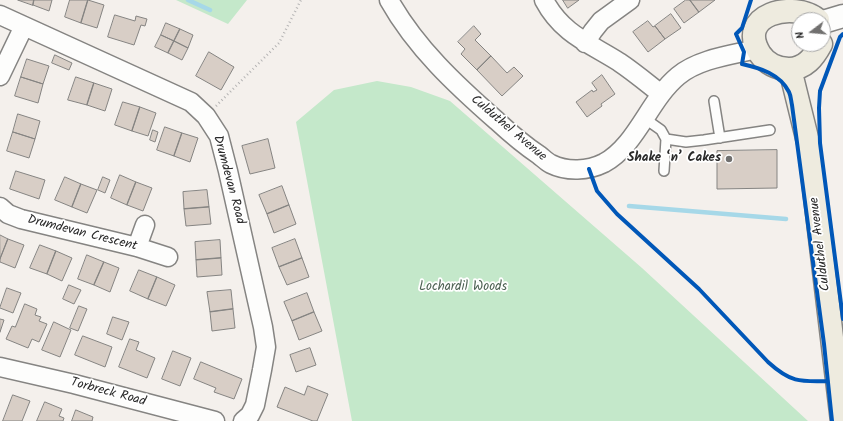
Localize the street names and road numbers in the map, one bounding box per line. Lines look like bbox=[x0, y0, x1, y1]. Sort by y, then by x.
street label: Culduthel Avenue bbox=[467, 93, 549, 165]
street label: Drumdevan Road bbox=[209, 134, 247, 226]
street label: Culduthel Avenue bbox=[808, 196, 834, 292]
street label: Drumdevan Crescent bbox=[26, 213, 138, 255]
street label: Torbreck Road bbox=[69, 375, 147, 411]

